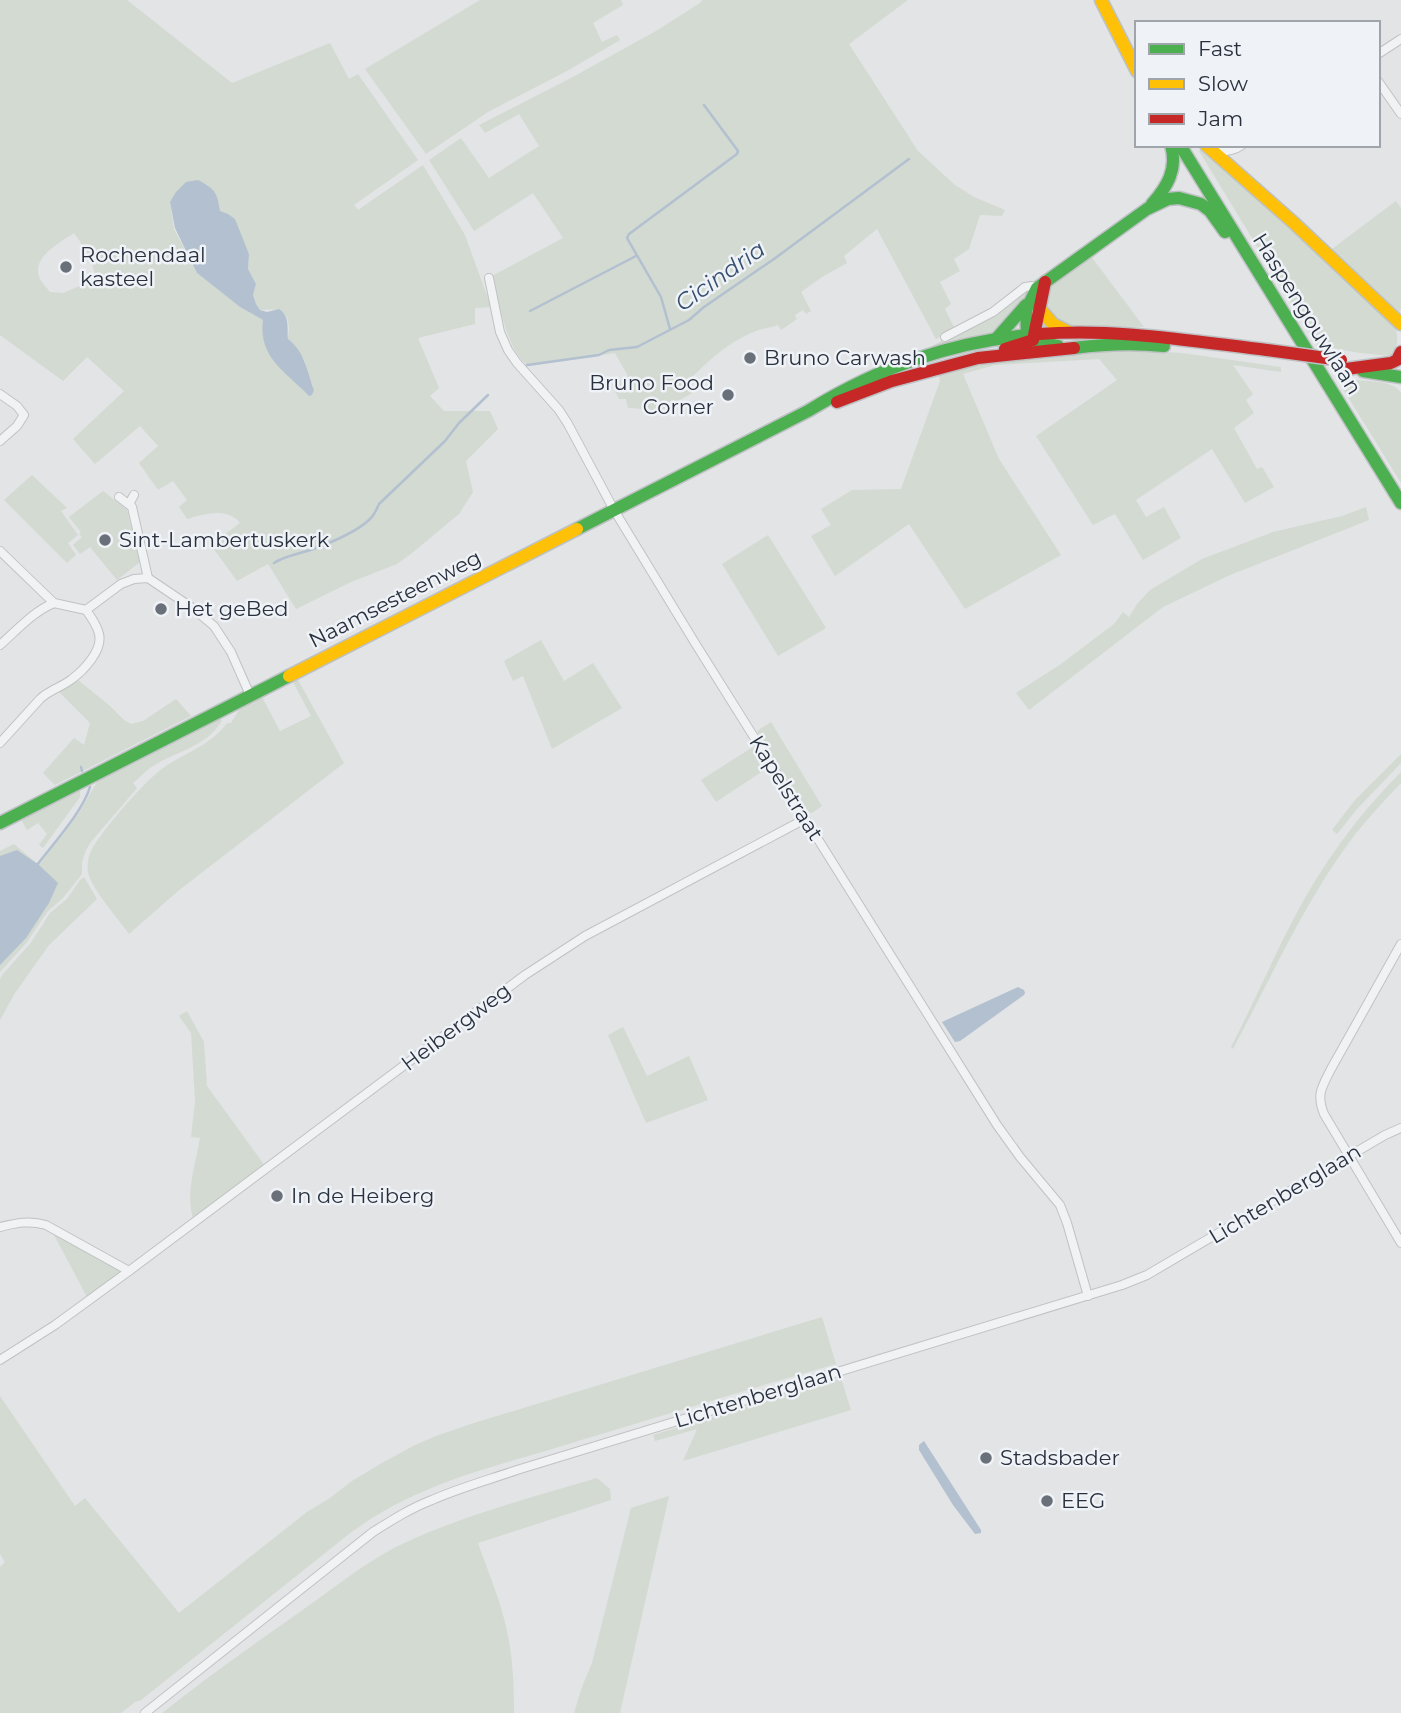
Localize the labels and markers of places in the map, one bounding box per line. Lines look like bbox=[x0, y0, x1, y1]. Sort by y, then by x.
place label: Rochendaal kasteel bbox=[80, 242, 206, 291]
marker: Rochendaal kasteel bbox=[58, 259, 74, 275]
place label: Bruno Carwash bbox=[764, 345, 926, 370]
marker: Bruno Carwash bbox=[742, 350, 758, 366]
place label: Bruno Food Corner bbox=[589, 370, 714, 419]
marker: Bruno Food Corner bbox=[720, 387, 736, 403]
place label: Sint-Lambertuskerk bbox=[119, 527, 330, 552]
marker: Sint-Lambertuskerk bbox=[97, 532, 113, 548]
place label: Het geBed bbox=[175, 596, 289, 621]
marker: Het geBed bbox=[153, 601, 169, 617]
place label: In de Heiberg bbox=[291, 1183, 434, 1208]
marker: In de Heiberg bbox=[269, 1188, 285, 1204]
place label: Stadsbader bbox=[1000, 1445, 1120, 1470]
marker: Stadsbader bbox=[978, 1450, 994, 1466]
place label: EEG bbox=[1061, 1488, 1105, 1513]
marker: EEG bbox=[1039, 1493, 1055, 1509]

